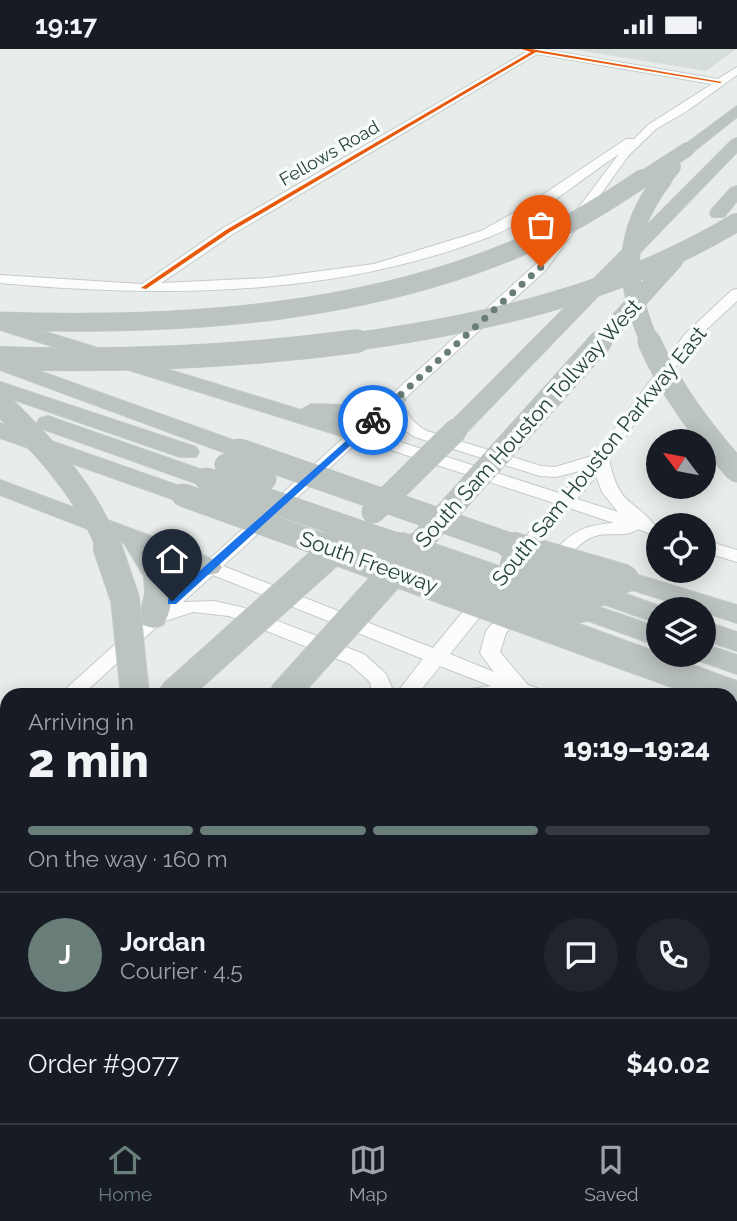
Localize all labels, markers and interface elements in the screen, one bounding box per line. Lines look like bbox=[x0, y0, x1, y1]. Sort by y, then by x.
text: 19:17 bbox=[35, 10, 97, 40]
street label: Fellows Road bbox=[275, 116, 383, 190]
pin bbox=[511, 195, 571, 267]
icon: bag bbox=[522, 206, 560, 244]
street label: South Sam Houston Tollway West bbox=[410, 294, 646, 552]
street label: South Sam Houston Parkway East bbox=[486, 321, 712, 591]
courier bbox=[338, 385, 408, 455]
icon: bike bbox=[354, 401, 392, 439]
north arrow bbox=[646, 429, 716, 499]
map controls bbox=[646, 429, 716, 667]
button: locate bbox=[646, 513, 716, 583]
street label: South Freeway bbox=[297, 526, 441, 598]
pin bbox=[142, 529, 202, 601]
icon: home bbox=[153, 540, 191, 578]
button: layers bbox=[646, 597, 716, 667]
text: Arriving in bbox=[28, 708, 134, 735]
text: 19:19–19:24 bbox=[563, 733, 710, 763]
text: 2 min bbox=[28, 734, 149, 788]
text: On the way · 160 m bbox=[28, 845, 228, 872]
button: chat bbox=[544, 918, 618, 992]
button: phone bbox=[636, 918, 710, 992]
text: Jordan bbox=[120, 927, 206, 957]
text: J bbox=[59, 940, 71, 970]
text: Courier · 4.5 bbox=[120, 957, 243, 984]
text: Order #9077 bbox=[28, 1049, 179, 1079]
text: $40.02 bbox=[626, 1049, 710, 1079]
tab: Home bbox=[98, 1141, 152, 1205]
tab: Map bbox=[349, 1141, 388, 1205]
tab: Saved bbox=[584, 1141, 639, 1205]

